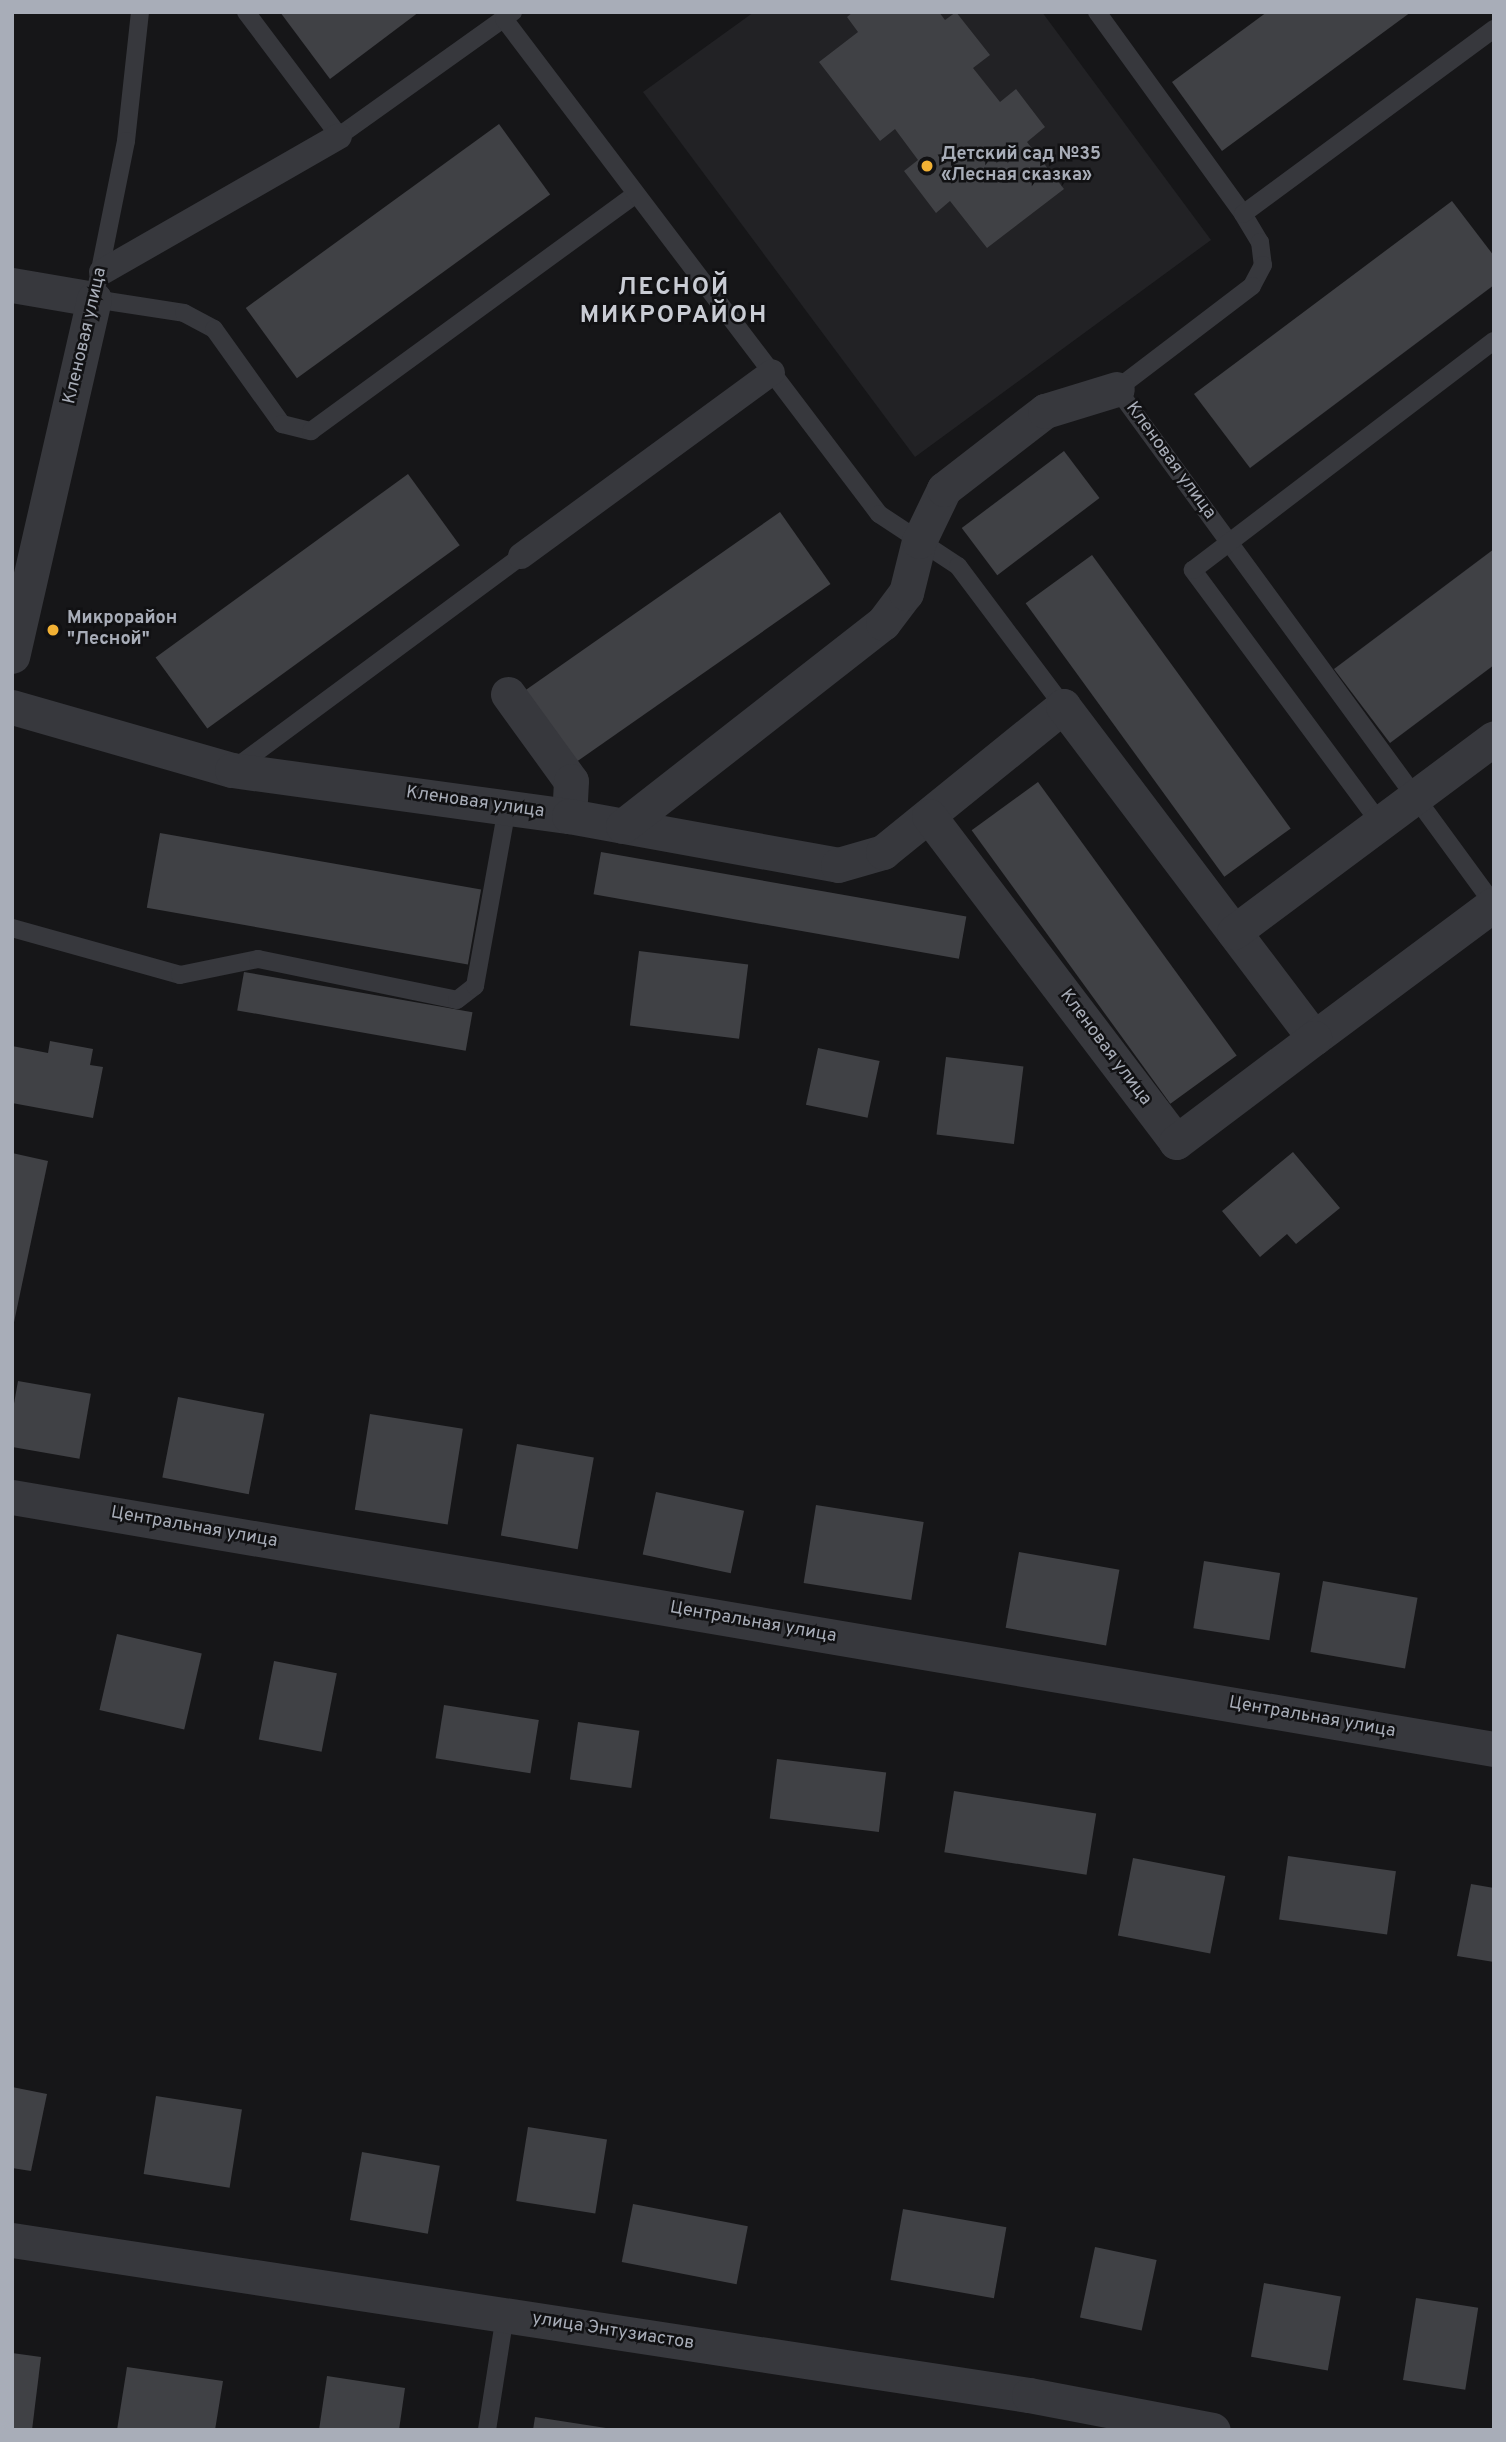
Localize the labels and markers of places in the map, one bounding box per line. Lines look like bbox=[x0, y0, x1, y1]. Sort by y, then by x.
place label: Детский сад №35 «Лесная сказка» bbox=[941, 145, 1101, 188]
marker: Детский сад №35 «Лесная сказка» bbox=[919, 158, 935, 174]
place label: Микрорайон "Лесной" bbox=[67, 609, 177, 652]
marker: Микрорайон "Лесной" bbox=[45, 622, 61, 638]

